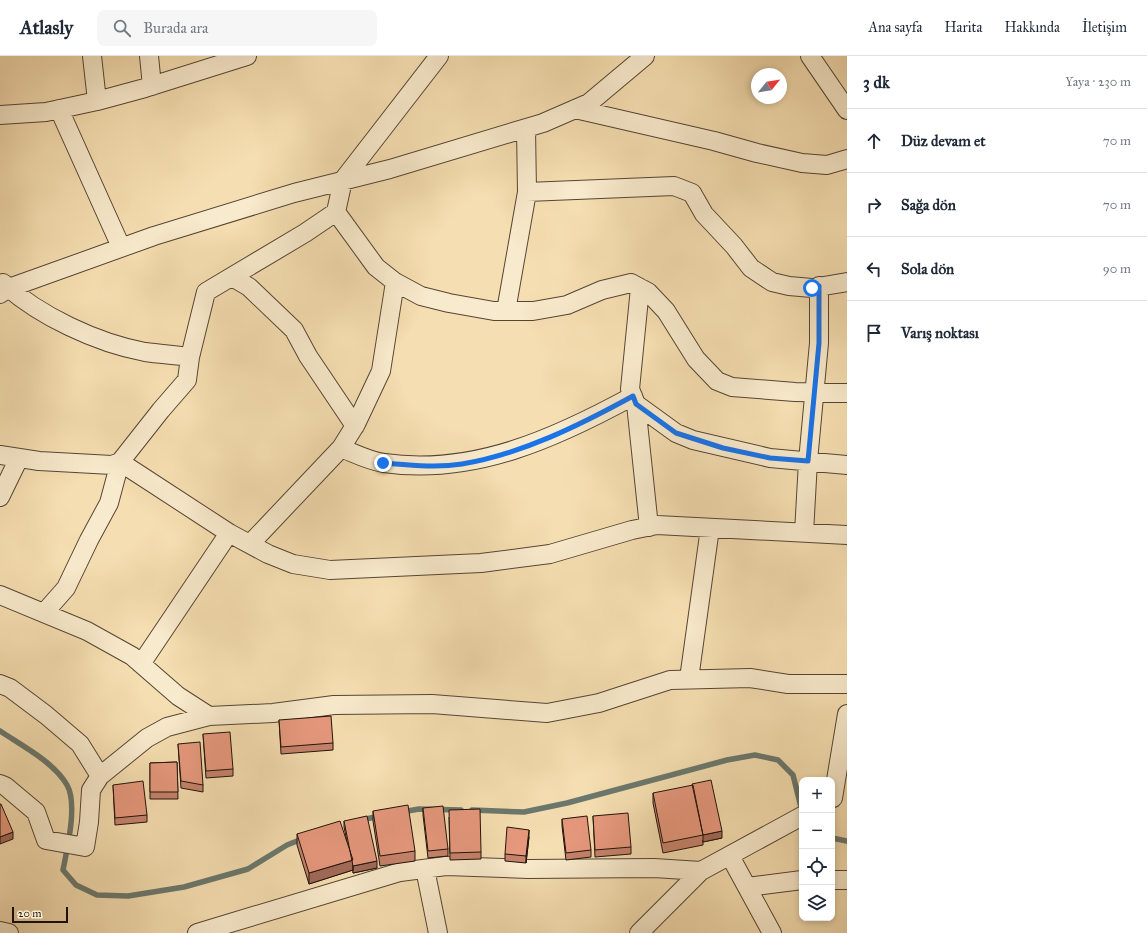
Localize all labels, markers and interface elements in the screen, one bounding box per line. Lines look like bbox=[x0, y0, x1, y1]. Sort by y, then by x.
search box bbox=[97, 10, 377, 46]
text: Atlasly bbox=[20, 16, 73, 39]
icon: search bbox=[111, 17, 133, 39]
text: Burada ara bbox=[143, 19, 208, 37]
text: Ana sayfa bbox=[869, 19, 922, 36]
text: Harita bbox=[944, 19, 982, 36]
text: Hakkında bbox=[1004, 19, 1060, 36]
text: İletişim bbox=[1082, 19, 1127, 36]
north arrow bbox=[751, 68, 787, 104]
text: 3 dk bbox=[863, 72, 890, 93]
text: Yaya · 230 m bbox=[1065, 74, 1131, 90]
icon: ahead bbox=[863, 130, 885, 152]
text: Düz devam et bbox=[901, 132, 986, 150]
text: 70 m bbox=[1103, 133, 1131, 149]
icon: right bbox=[863, 194, 885, 216]
text: Sağa dön bbox=[901, 196, 956, 214]
text: 70 m bbox=[1103, 197, 1131, 213]
icon: left bbox=[863, 258, 885, 280]
text: Sola dön bbox=[901, 260, 954, 278]
text: 90 m bbox=[1103, 261, 1131, 277]
route start bbox=[803, 279, 821, 297]
icon: arrive bbox=[863, 322, 885, 344]
text: Varış noktası bbox=[901, 324, 979, 342]
route end bbox=[374, 454, 392, 472]
map controls bbox=[799, 777, 835, 921]
button: + bbox=[799, 777, 835, 813]
button: − bbox=[799, 813, 835, 849]
button: locate bbox=[799, 849, 835, 885]
button: layers bbox=[799, 885, 835, 921]
scale bar bbox=[12, 905, 68, 924]
text: 20 m bbox=[18, 907, 41, 920]

